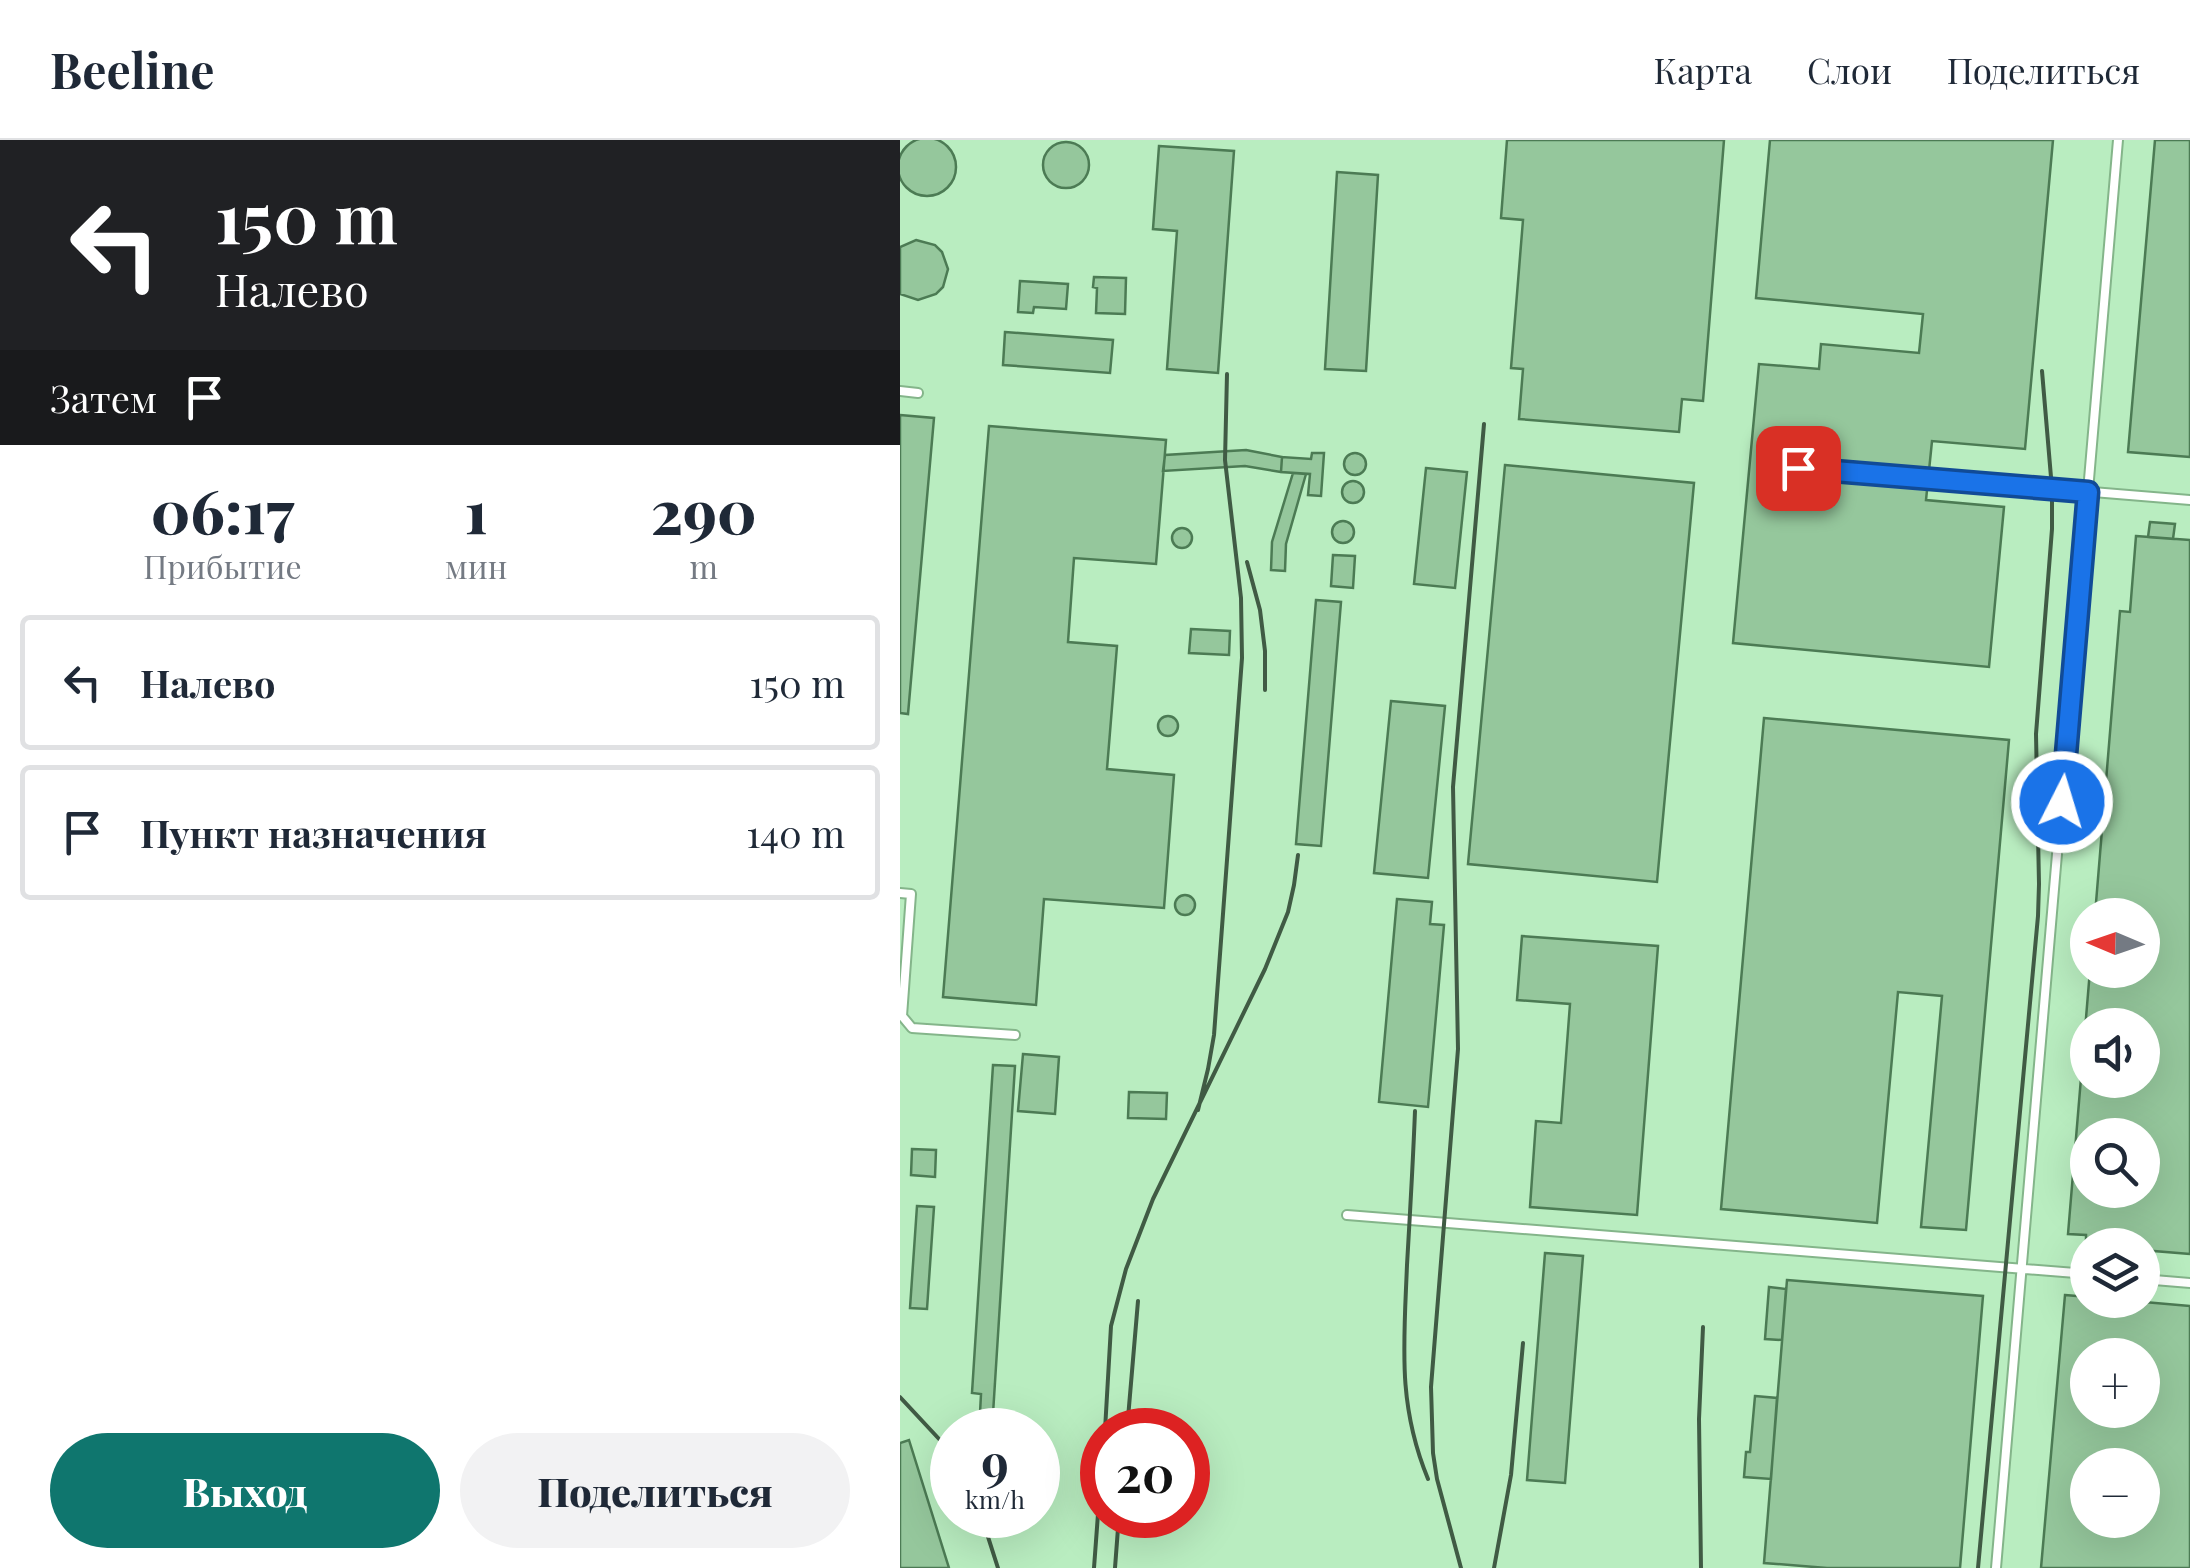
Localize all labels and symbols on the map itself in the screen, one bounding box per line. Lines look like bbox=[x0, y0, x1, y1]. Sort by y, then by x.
pin bbox=[1756, 426, 1841, 511]
position arrow bbox=[2010, 750, 2114, 854]
north arrow bbox=[2070, 898, 2160, 988]
speed limit sign: 20 bbox=[1080, 1408, 1210, 1538]

